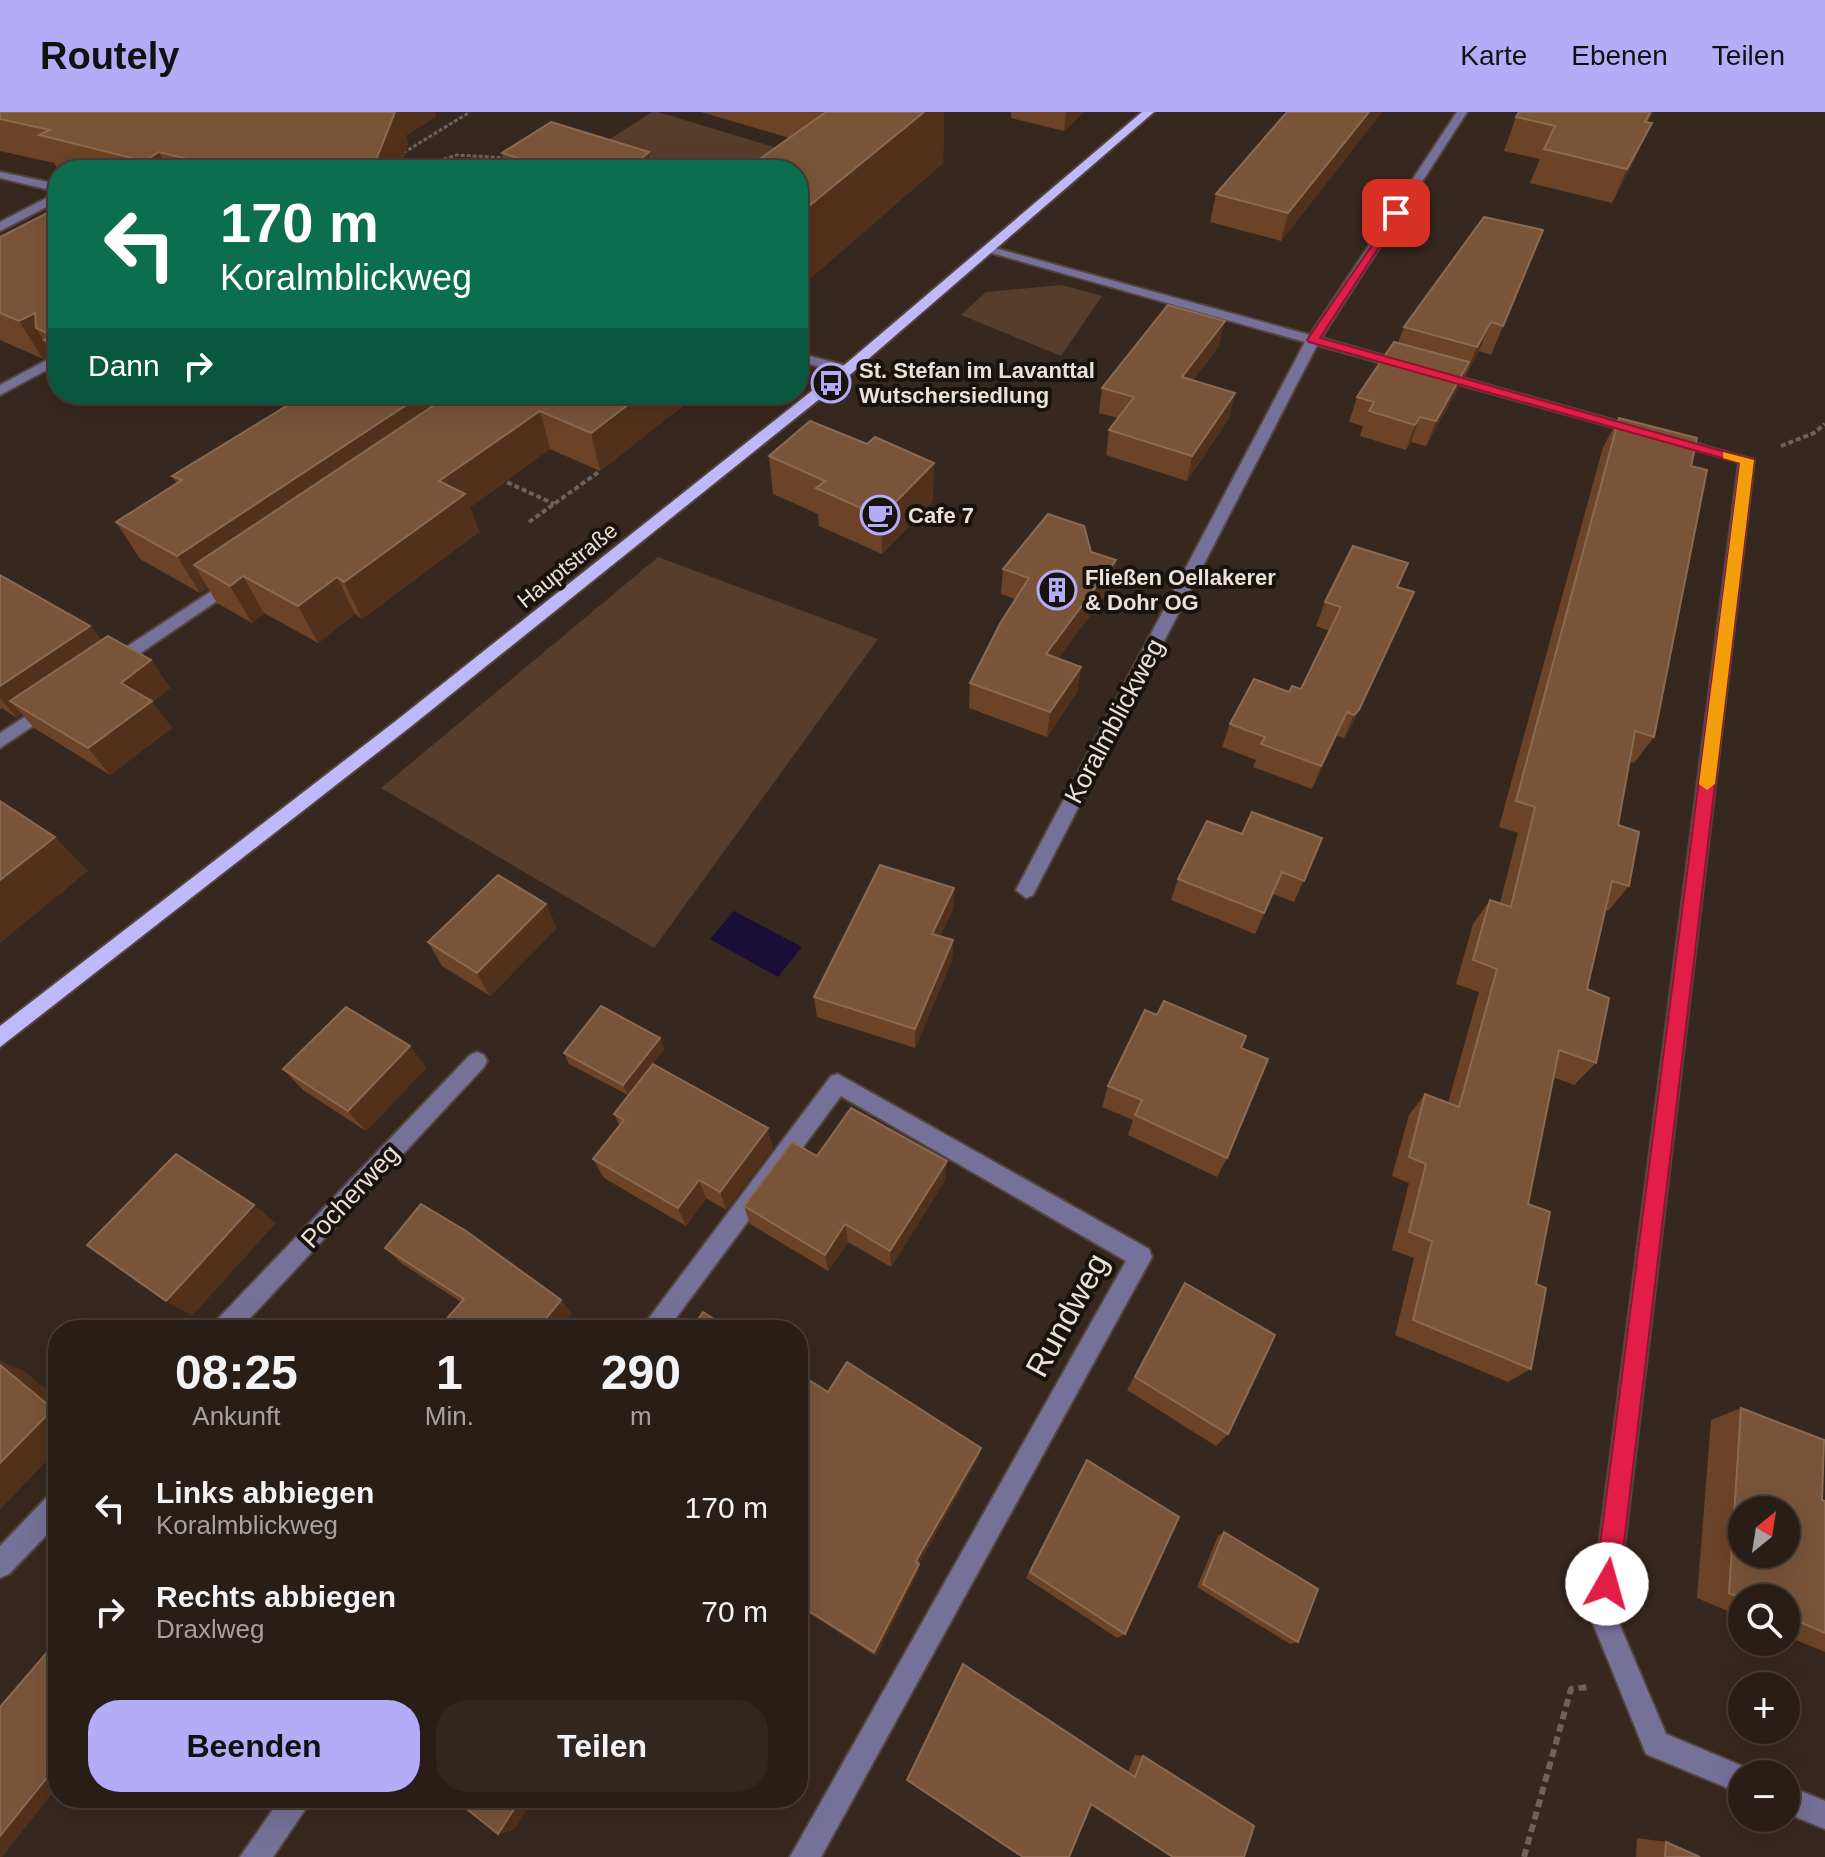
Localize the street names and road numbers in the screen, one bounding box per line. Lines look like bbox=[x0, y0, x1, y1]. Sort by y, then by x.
street label: Hauptstraße bbox=[512, 518, 622, 613]
street label: Koralmblickweg bbox=[1058, 634, 1170, 808]
street label: Pocherweg bbox=[295, 1138, 405, 1254]
street label: Rundweg bbox=[1018, 1247, 1116, 1383]

